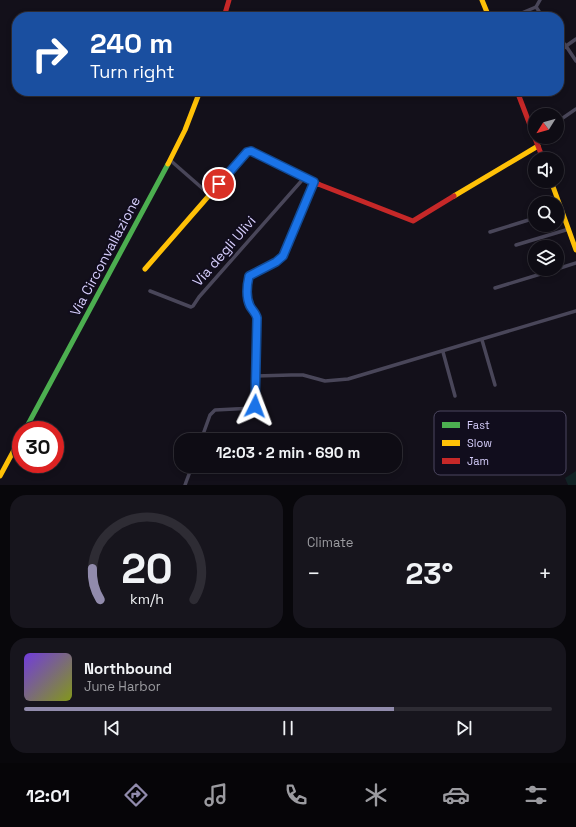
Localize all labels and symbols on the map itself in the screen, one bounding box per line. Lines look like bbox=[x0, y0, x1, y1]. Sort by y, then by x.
north arrow bbox=[528, 108, 564, 144]
pin bbox=[202, 167, 236, 201]
street label: Via Circonvallazione bbox=[66, 193, 144, 319]
street label: Via degli Ulivi bbox=[188, 212, 260, 290]
position arrow bbox=[234, 385, 276, 427]
legend bbox=[434, 411, 566, 475]
text: Fast bbox=[467, 418, 490, 432]
speed limit sign: 30 bbox=[12, 421, 64, 473]
text: Slow bbox=[467, 436, 492, 450]
text: Jam bbox=[467, 454, 489, 468]

